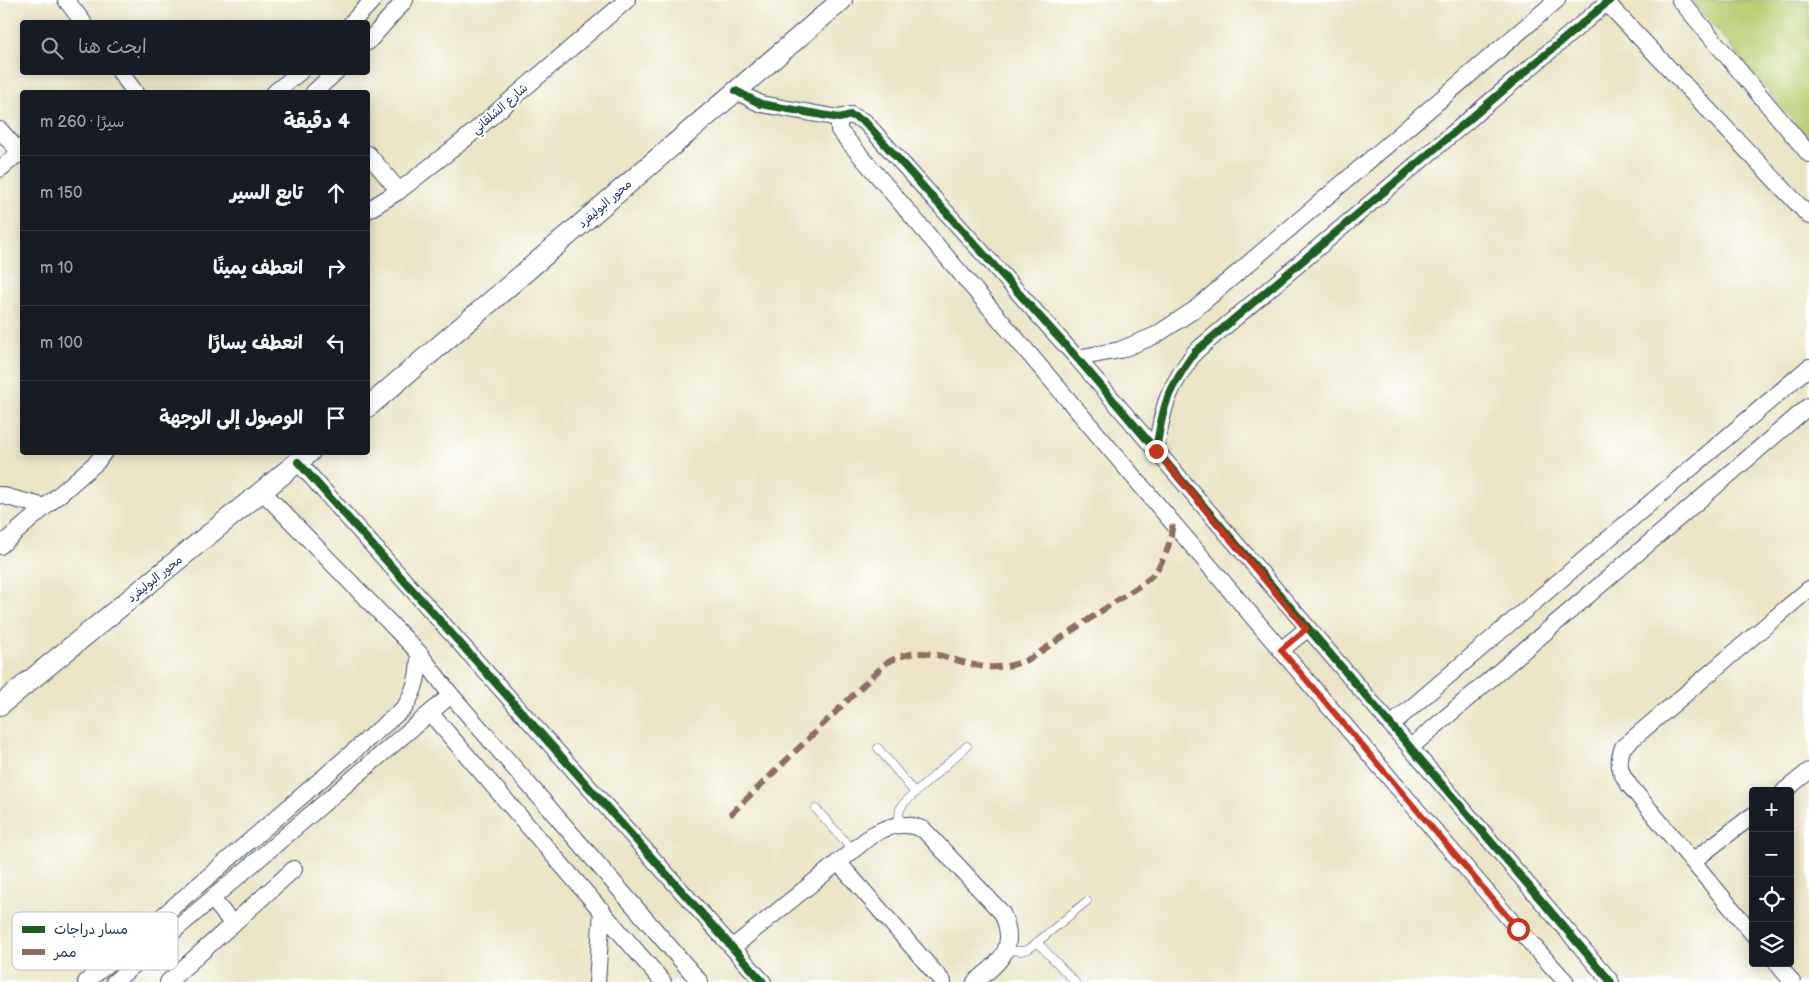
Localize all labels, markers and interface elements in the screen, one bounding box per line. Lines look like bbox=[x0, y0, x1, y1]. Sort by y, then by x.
search box bbox=[20, 20, 370, 75]
icon: search bbox=[38, 34, 66, 62]
text: ابحث هنا bbox=[78, 36, 147, 59]
street label: شارع الشلقاني bbox=[469, 81, 533, 140]
text: 4 دقيقة bbox=[284, 109, 350, 134]
text: سيرًا · 260 m bbox=[40, 113, 124, 132]
street label: محور البوليفرد bbox=[575, 177, 635, 231]
icon: ahead bbox=[322, 179, 350, 207]
text: تابع السير bbox=[230, 182, 303, 205]
text: 150 m bbox=[40, 184, 82, 203]
icon: right bbox=[322, 254, 350, 282]
text: انعطف يمينًا bbox=[213, 257, 303, 280]
text: 10 m bbox=[40, 259, 73, 278]
icon: left bbox=[322, 329, 350, 357]
text: انعطف يسارًا bbox=[208, 332, 303, 355]
text: 100 m bbox=[40, 334, 83, 353]
icon: arrive bbox=[322, 404, 350, 432]
text: الوصول إلى الوجهة bbox=[159, 407, 303, 430]
route end bbox=[1145, 440, 1168, 463]
street label: محور البوليفرد bbox=[124, 552, 186, 606]
map controls bbox=[1749, 787, 1794, 967]
button: + bbox=[1749, 787, 1794, 832]
button: − bbox=[1749, 832, 1794, 877]
button: locate bbox=[1749, 877, 1794, 922]
legend bbox=[12, 912, 178, 970]
route start bbox=[1507, 918, 1530, 941]
text: مسار دراجات bbox=[54, 921, 128, 938]
button: layers bbox=[1749, 922, 1794, 967]
text: ممر bbox=[53, 944, 77, 961]

